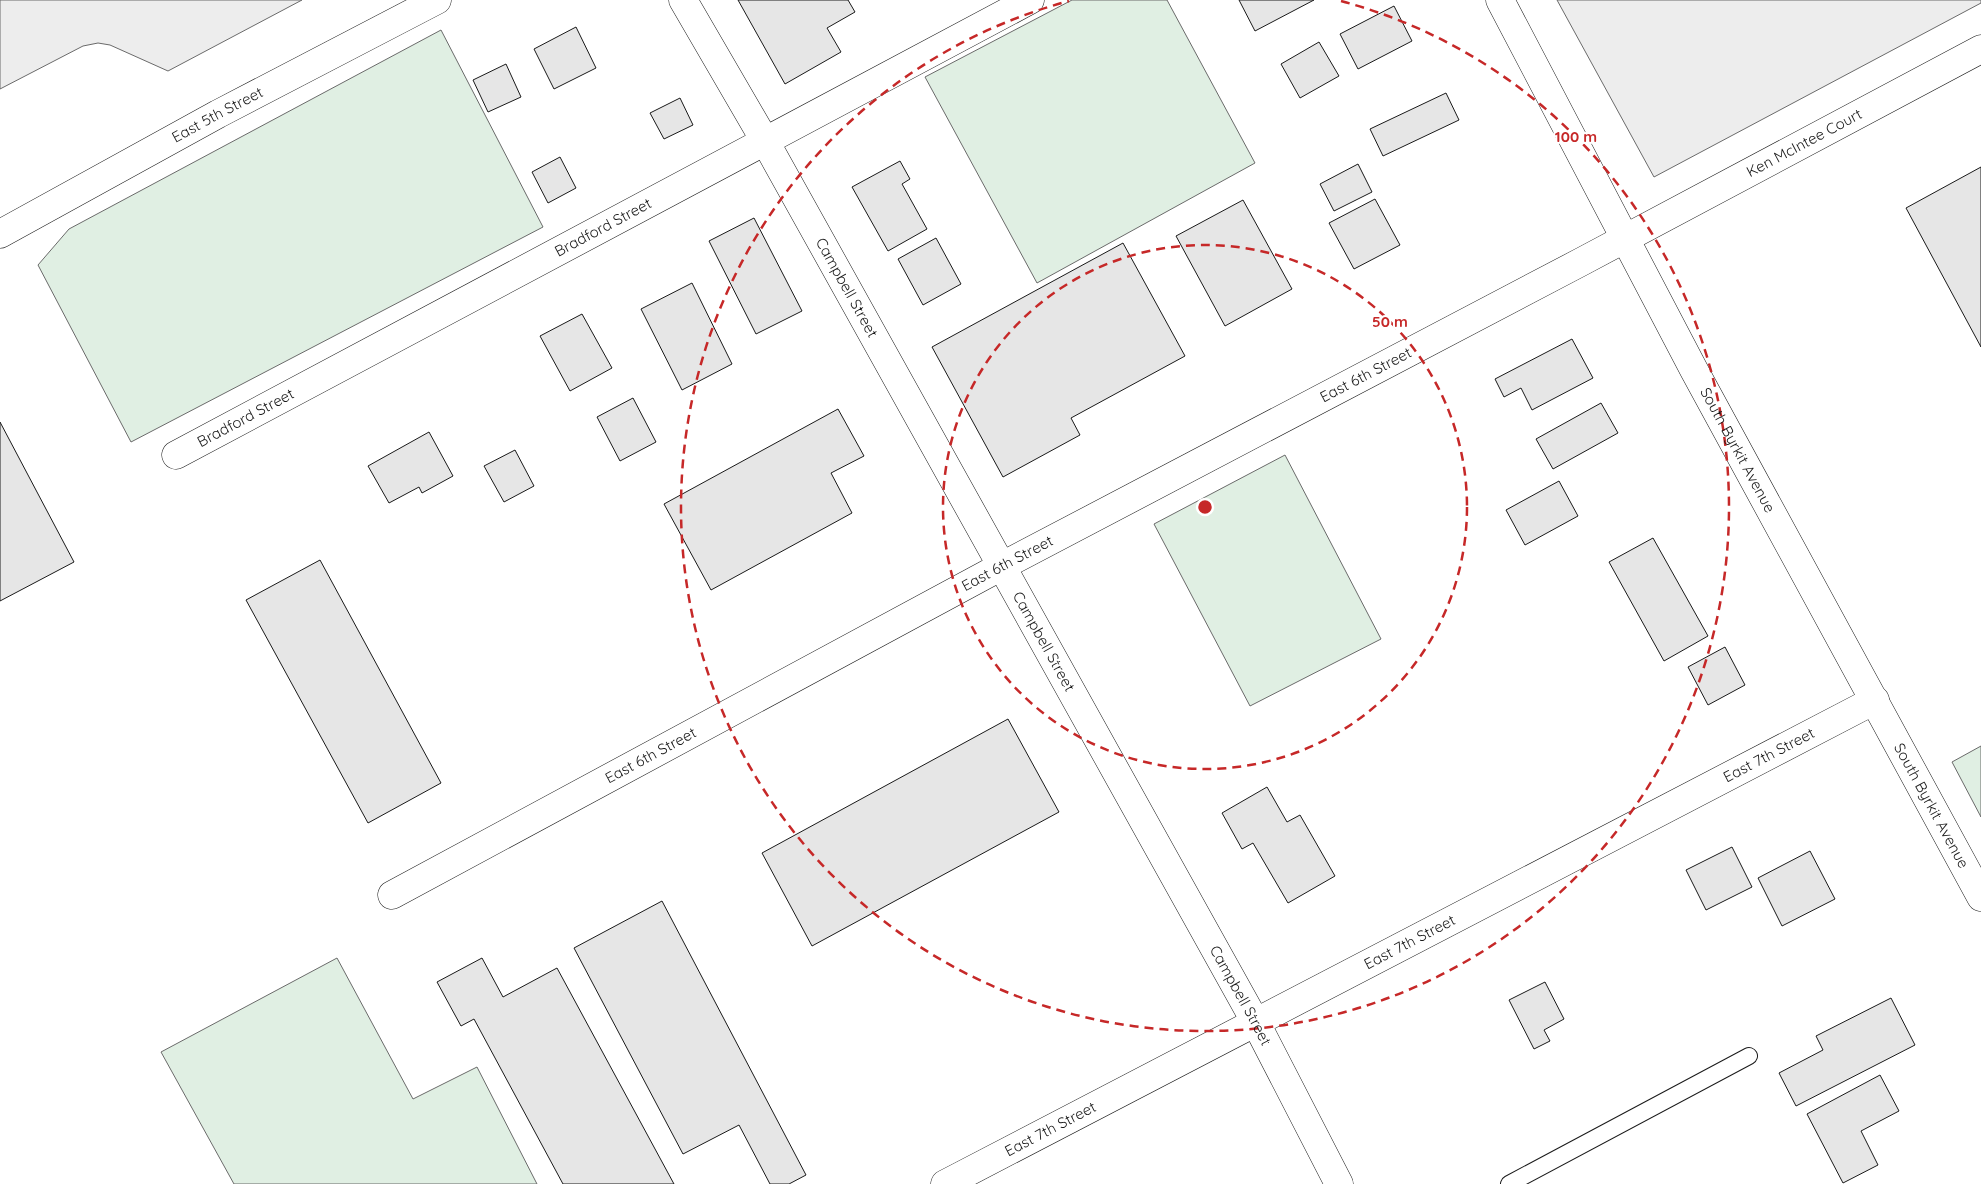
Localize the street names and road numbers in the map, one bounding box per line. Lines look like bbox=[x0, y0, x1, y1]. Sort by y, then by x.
street label: East 5th Street bbox=[168, 82, 266, 147]
street label: Ken McIntee Court bbox=[1743, 104, 1865, 181]
street label: Bradford Street bbox=[551, 193, 655, 261]
street label: Campbell Street bbox=[812, 234, 882, 341]
street label: East 6th Street bbox=[1317, 343, 1415, 406]
street label: Bradford Street bbox=[194, 384, 297, 451]
street label: South Byrkit Avenue bbox=[1696, 384, 1780, 516]
street label: East 6th Street bbox=[958, 531, 1056, 595]
street label: Campbell Street bbox=[1009, 588, 1079, 695]
street label: East 6th Street bbox=[602, 723, 699, 787]
street label: East 7th Street bbox=[1720, 723, 1818, 786]
street label: South Byrkit Avenue bbox=[1890, 740, 1974, 871]
street label: East 7th Street bbox=[1361, 910, 1458, 973]
street label: Campbell Street bbox=[1206, 942, 1276, 1049]
street label: East 7th Street bbox=[1001, 1097, 1099, 1160]

